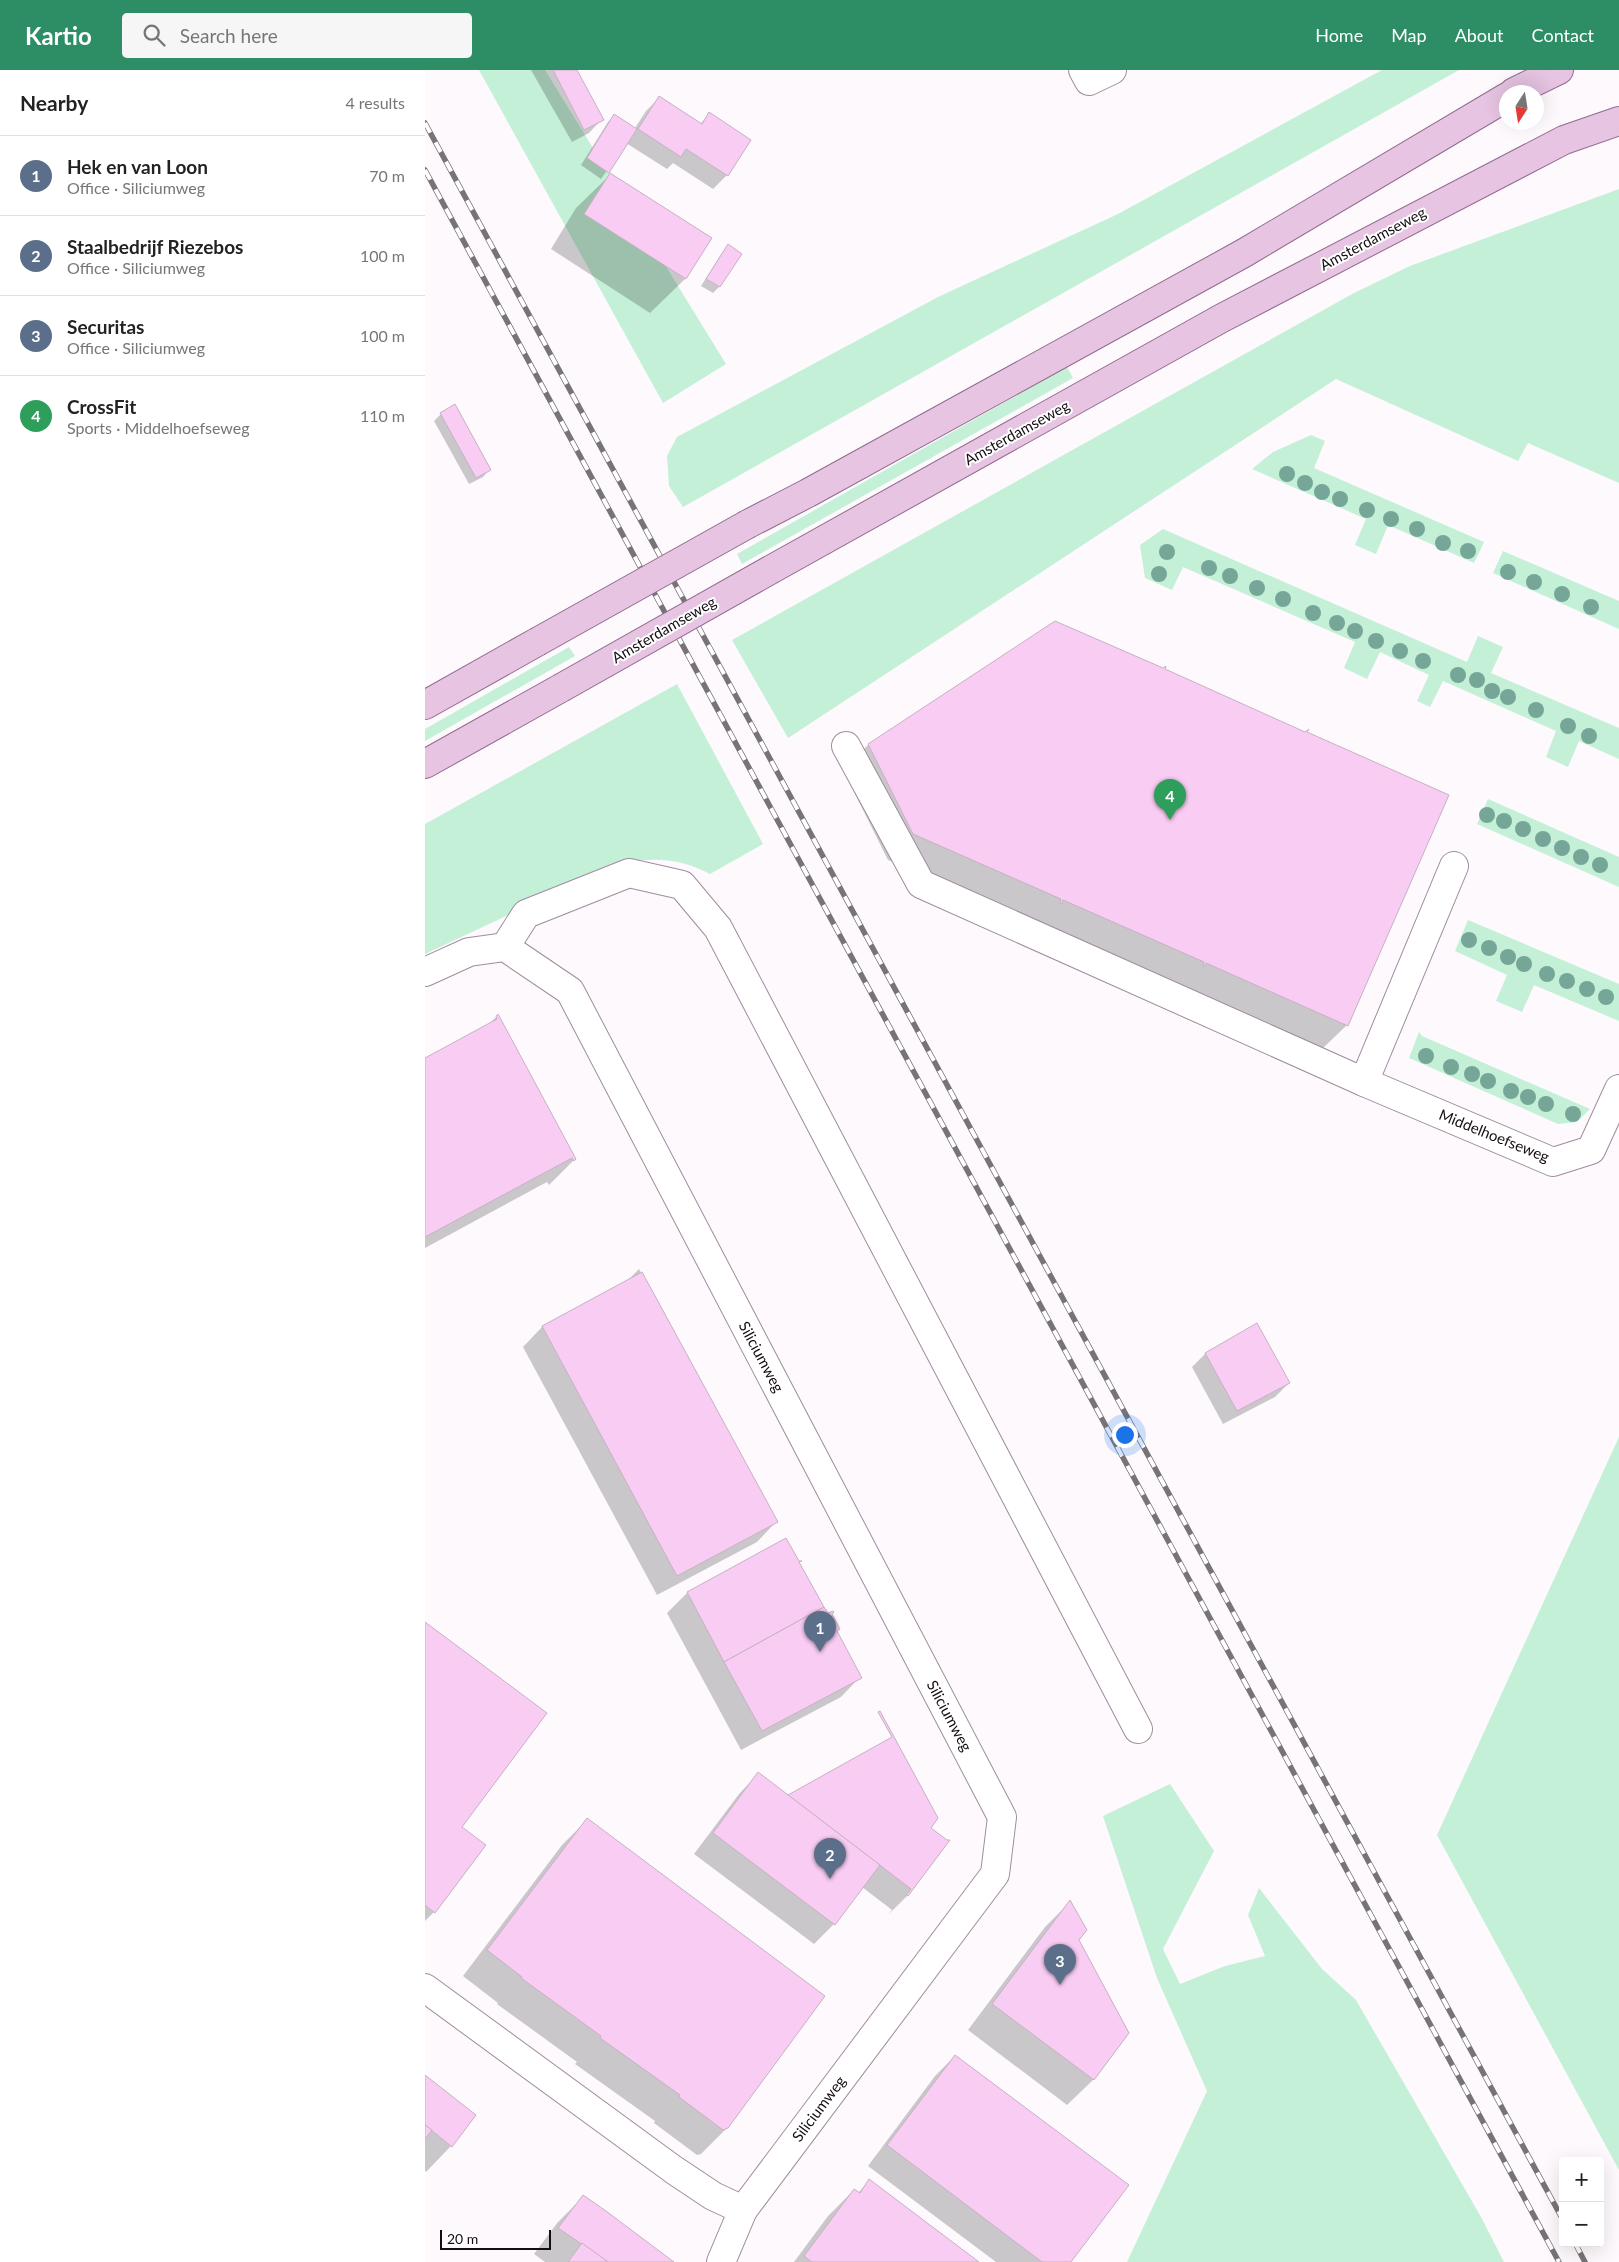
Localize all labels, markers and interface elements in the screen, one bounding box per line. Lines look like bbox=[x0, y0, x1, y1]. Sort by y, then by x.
search box bbox=[122, 13, 472, 58]
text: Kartio bbox=[25, 21, 92, 50]
icon: search bbox=[140, 21, 168, 49]
text: Search here bbox=[180, 24, 278, 47]
text: Home bbox=[1315, 24, 1363, 46]
text: Map bbox=[1391, 24, 1427, 46]
text: About bbox=[1455, 24, 1504, 46]
text: Contact bbox=[1532, 24, 1594, 46]
north arrow bbox=[1499, 85, 1544, 130]
text: Nearby bbox=[20, 90, 88, 115]
text: 4 results bbox=[345, 93, 405, 112]
text: Hek en van Loon bbox=[67, 155, 208, 178]
text: 1 bbox=[31, 166, 41, 185]
text: 70 m bbox=[369, 166, 405, 185]
text: Office · Siliciumweg bbox=[67, 178, 205, 197]
street label: Amsterdamseweg bbox=[1317, 203, 1429, 274]
text: Staalbedrijf Riezebos bbox=[67, 235, 243, 258]
text: 2 bbox=[31, 246, 41, 265]
text: 100 m bbox=[360, 246, 405, 265]
text: Office · Siliciumweg bbox=[67, 258, 205, 277]
text: Securitas bbox=[67, 315, 144, 338]
text: 3 bbox=[31, 326, 41, 345]
text: 100 m bbox=[360, 326, 405, 345]
text: Office · Siliciumweg bbox=[67, 338, 205, 357]
text: CrossFit bbox=[67, 395, 136, 418]
street label: Amsterdamseweg bbox=[961, 396, 1072, 468]
text: 4 bbox=[31, 406, 41, 425]
text: 110 m bbox=[360, 406, 405, 425]
text: Sports · Middelhoefseweg bbox=[67, 418, 250, 437]
street label: Amsterdamseweg bbox=[608, 592, 719, 666]
pin: 4 bbox=[1154, 779, 1186, 820]
street label: Middelhoefseweg bbox=[1437, 1105, 1552, 1165]
street label: Siliciumweg bbox=[736, 1318, 788, 1395]
your location bbox=[1112, 1422, 1138, 1448]
pin: 1 bbox=[804, 1611, 836, 1652]
street label: Siliciumweg bbox=[924, 1677, 976, 1754]
pin: 2 bbox=[814, 1838, 846, 1879]
pin: 3 bbox=[1044, 1944, 1076, 1985]
street label: Siliciumweg bbox=[788, 2072, 849, 2145]
map controls bbox=[1559, 2157, 1604, 2247]
button: + bbox=[1559, 2157, 1604, 2202]
button: − bbox=[1559, 2202, 1604, 2247]
scale bar bbox=[440, 2227, 551, 2250]
text: 20 m bbox=[447, 2230, 478, 2247]

